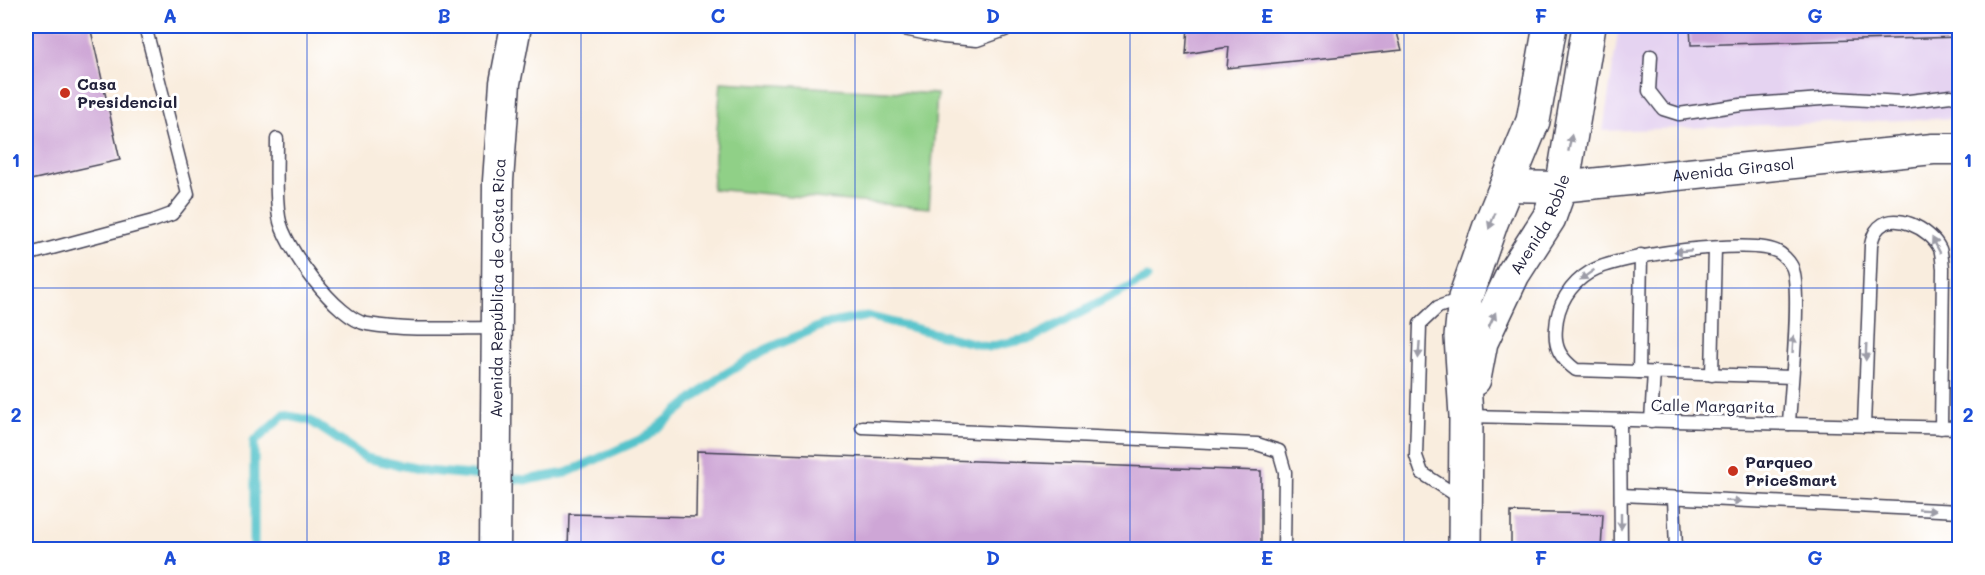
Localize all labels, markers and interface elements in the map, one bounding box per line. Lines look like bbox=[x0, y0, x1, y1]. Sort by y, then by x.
text: A bbox=[163, 2, 177, 28]
text: B bbox=[437, 2, 451, 28]
text: C bbox=[711, 2, 726, 28]
text: D bbox=[986, 2, 1000, 28]
text: E bbox=[1261, 2, 1273, 28]
text: F bbox=[1535, 2, 1548, 28]
text: G bbox=[1807, 2, 1823, 28]
place label: Casa Presidencial bbox=[77, 73, 177, 112]
marker: Casa Presidencial bbox=[58, 86, 72, 100]
one-way arrow bbox=[1566, 133, 1575, 152]
text: 1 bbox=[12, 146, 20, 172]
text: 1 bbox=[1964, 146, 1972, 172]
street label: Avenida Girasol bbox=[1671, 152, 1795, 186]
street label: Avenida República de Costa Rica bbox=[485, 157, 510, 418]
street label: Avenida Roble bbox=[1505, 171, 1574, 278]
one-way arrow bbox=[1487, 213, 1497, 231]
one-way arrow bbox=[1931, 236, 1941, 253]
one-way arrow bbox=[1673, 246, 1692, 256]
one-way arrow bbox=[1579, 269, 1595, 281]
one-way arrow bbox=[1487, 311, 1496, 328]
one-way arrow bbox=[1789, 335, 1798, 354]
one-way arrow bbox=[1414, 341, 1423, 360]
one-way arrow bbox=[1861, 342, 1871, 361]
street label: Calle Margarita bbox=[1651, 394, 1775, 417]
text: 2 bbox=[10, 401, 22, 427]
text: 2 bbox=[1962, 401, 1974, 427]
place label: Parqueo PriceSmart bbox=[1745, 451, 1837, 490]
marker: Parqueo PriceSmart bbox=[1726, 464, 1740, 478]
one-way arrow bbox=[1723, 496, 1742, 505]
one-way arrow bbox=[1918, 505, 1937, 514]
one-way arrow bbox=[1616, 511, 1626, 530]
text: A bbox=[163, 544, 177, 570]
text: B bbox=[437, 544, 451, 570]
text: C bbox=[711, 544, 726, 570]
text: D bbox=[986, 544, 1000, 570]
text: E bbox=[1261, 544, 1273, 570]
text: F bbox=[1535, 544, 1548, 570]
text: G bbox=[1807, 544, 1823, 570]

